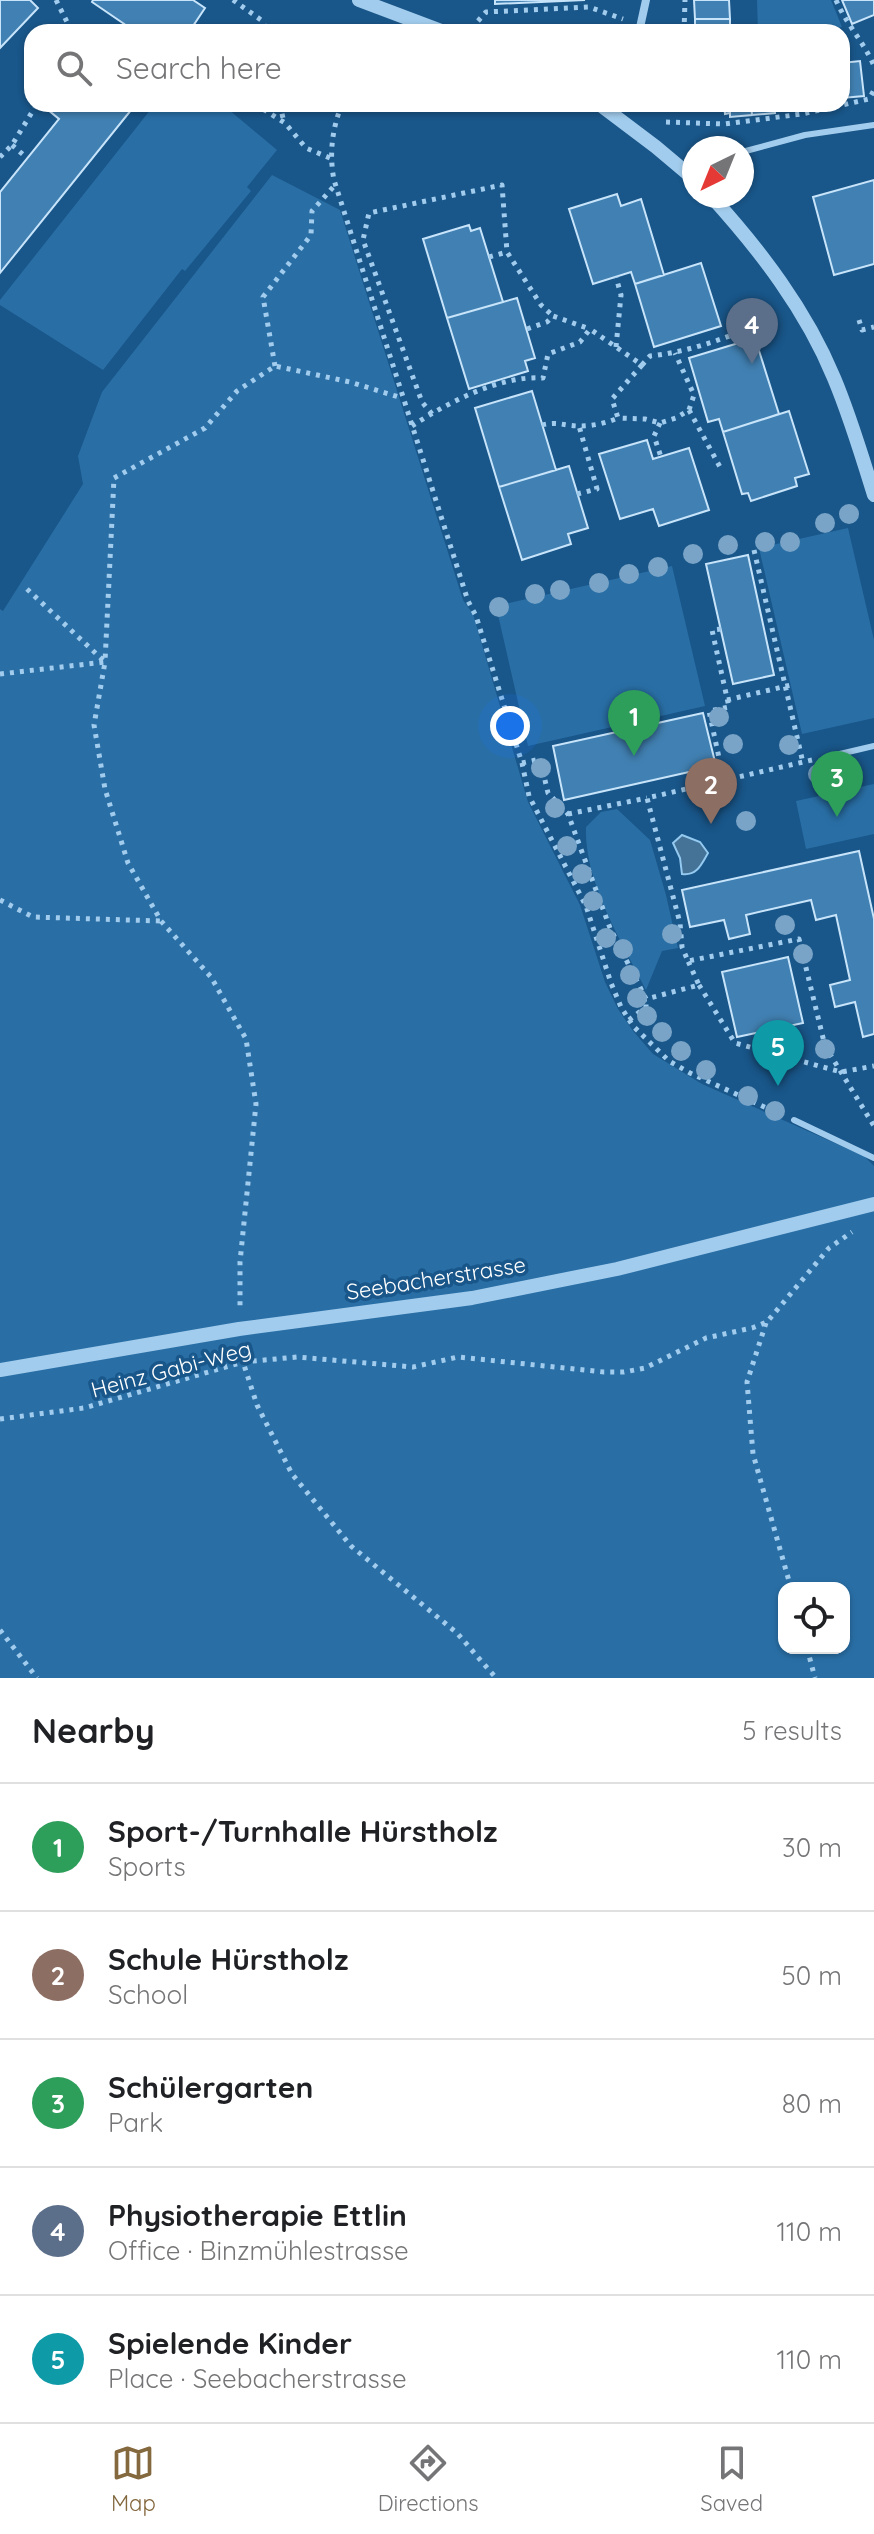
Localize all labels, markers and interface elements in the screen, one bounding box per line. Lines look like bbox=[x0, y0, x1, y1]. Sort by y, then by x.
search box bbox=[24, 24, 850, 112]
icon: search bbox=[52, 46, 96, 90]
text: Search here bbox=[116, 49, 282, 87]
north arrow bbox=[682, 136, 754, 208]
pin: 4 bbox=[726, 298, 778, 364]
pin: 1 bbox=[608, 690, 660, 756]
your location bbox=[490, 706, 530, 746]
pin: 3 bbox=[811, 751, 863, 817]
pin: 2 bbox=[685, 758, 737, 824]
pin: 5 bbox=[752, 1020, 804, 1086]
street label: Seebacherstrasse bbox=[344, 1250, 528, 1306]
street label: Heinz Gabi-Weg bbox=[88, 1334, 254, 1404]
map controls bbox=[778, 1582, 850, 1654]
button: locate bbox=[778, 1582, 850, 1654]
text: Nearby bbox=[32, 1709, 155, 1752]
text: 5 results bbox=[742, 1714, 842, 1747]
text: Sport-/Turnhalle Hürstholz bbox=[108, 1812, 498, 1850]
text: 1 bbox=[53, 1831, 63, 1864]
text: 30 m bbox=[782, 1831, 842, 1864]
text: Sports bbox=[108, 1850, 186, 1883]
text: Schule Hürstholz bbox=[108, 1940, 348, 1978]
text: 2 bbox=[51, 1959, 65, 1992]
text: 50 m bbox=[782, 1959, 842, 1992]
text: School bbox=[108, 1978, 188, 2011]
text: Schülergarten bbox=[108, 2068, 313, 2106]
text: 3 bbox=[51, 2087, 65, 2120]
text: 80 m bbox=[782, 2087, 842, 2120]
text: Park bbox=[108, 2106, 163, 2139]
text: Physiotherapie Ettlin bbox=[108, 2196, 407, 2234]
text: 4 bbox=[50, 2215, 66, 2248]
text: 110 m bbox=[776, 2215, 842, 2248]
text: Office · Binzmühlestrasse bbox=[108, 2234, 409, 2267]
text: Spielende Kinder bbox=[108, 2324, 352, 2362]
text: 5 bbox=[51, 2343, 65, 2376]
text: 110 m bbox=[776, 2343, 842, 2376]
text: Place · Seebacherstrasse bbox=[108, 2362, 407, 2395]
tab: Map bbox=[111, 2441, 156, 2517]
tab: Directions bbox=[378, 2441, 478, 2517]
tab: Saved bbox=[700, 2441, 763, 2517]

